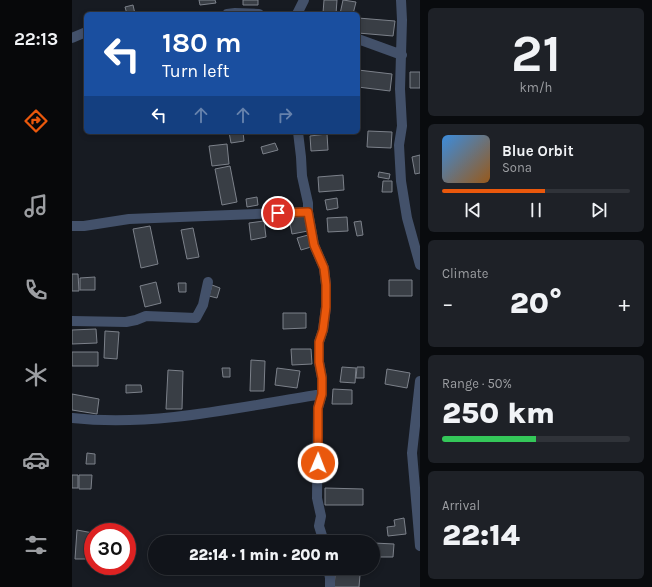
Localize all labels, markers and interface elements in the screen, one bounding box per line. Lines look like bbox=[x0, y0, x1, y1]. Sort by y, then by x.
text: 21 bbox=[511, 23, 561, 84]
text: 180 m bbox=[162, 26, 241, 59]
text: 22:13 bbox=[14, 28, 58, 50]
icon: left bbox=[96, 28, 148, 80]
text: Turn left bbox=[162, 60, 230, 82]
text: km/h bbox=[520, 80, 552, 95]
icon: left bbox=[148, 104, 170, 126]
icon: ahead bbox=[190, 104, 212, 126]
icon: ahead bbox=[232, 104, 254, 126]
icon: right bbox=[274, 104, 296, 126]
icon: directions bbox=[22, 107, 50, 135]
text: Blue Orbit bbox=[502, 142, 574, 160]
text: Sona bbox=[502, 160, 532, 175]
icon: music bbox=[22, 192, 50, 220]
pin bbox=[261, 196, 295, 230]
icon: previous bbox=[462, 199, 484, 221]
icon: pause bbox=[525, 199, 547, 221]
icon: next bbox=[588, 199, 610, 221]
icon: arrive bbox=[267, 202, 289, 224]
text: Climate bbox=[442, 266, 488, 281]
icon: phone bbox=[22, 276, 50, 304]
text: 20° bbox=[510, 285, 562, 321]
text: − bbox=[442, 291, 454, 317]
text: + bbox=[618, 291, 630, 317]
icon: climate bbox=[22, 361, 50, 389]
text: Range · 50% bbox=[442, 376, 512, 391]
text: 250 km bbox=[442, 395, 555, 431]
position arrow bbox=[297, 442, 339, 484]
icon: car bbox=[22, 446, 50, 474]
text: Arrival bbox=[442, 498, 480, 513]
text: 22:14 bbox=[442, 517, 520, 553]
speed limit sign: 30 bbox=[84, 523, 136, 575]
icon: filters bbox=[22, 531, 50, 559]
text: 22:14 · 1 min · 200 m bbox=[189, 546, 339, 564]

